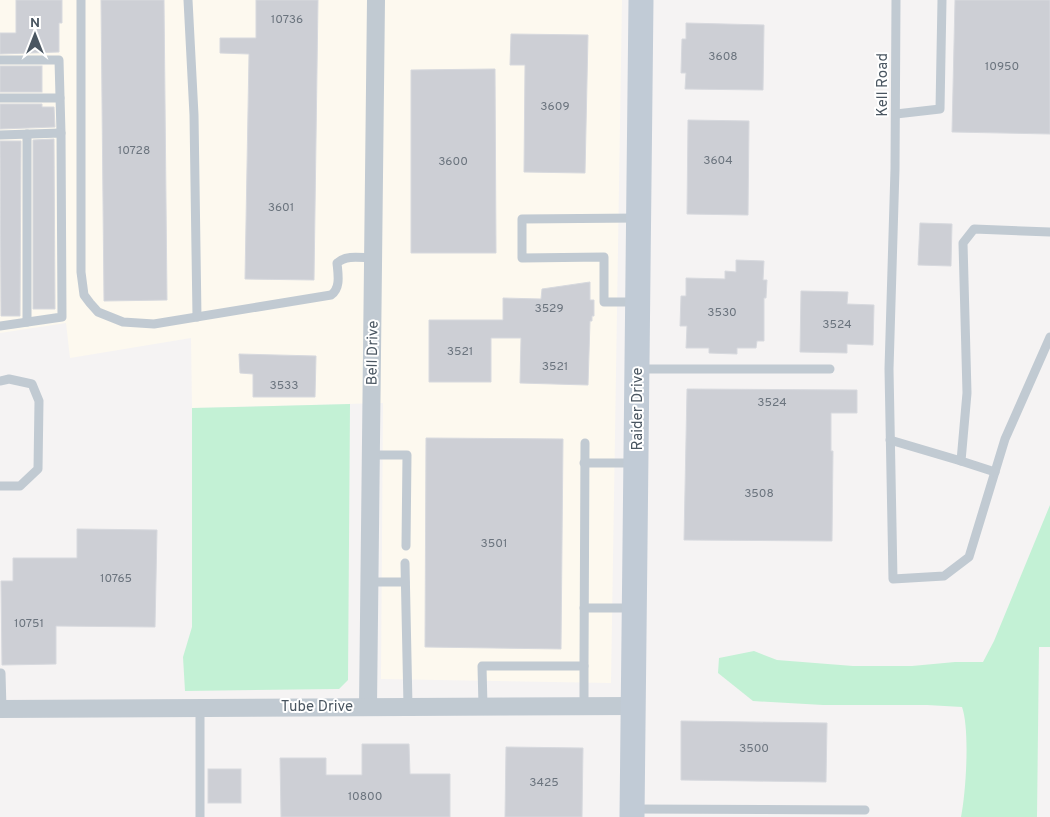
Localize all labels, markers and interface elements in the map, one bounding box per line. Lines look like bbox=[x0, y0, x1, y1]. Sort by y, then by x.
north arrow bbox=[10, 10, 60, 60]
house number: 10736 bbox=[271, 12, 303, 28]
text: N bbox=[30, 15, 40, 32]
house number: 3608 bbox=[708, 49, 738, 65]
street label: Kell Road bbox=[874, 53, 893, 117]
house number: 10950 bbox=[985, 59, 1019, 75]
house number: 3609 bbox=[540, 99, 570, 115]
house number: 10728 bbox=[118, 143, 150, 159]
house number: 3604 bbox=[703, 153, 733, 169]
house number: 3600 bbox=[438, 154, 468, 170]
house number: 3601 bbox=[268, 200, 294, 216]
house number: 3529 bbox=[534, 301, 564, 317]
house number: 3530 bbox=[707, 305, 737, 321]
house number: 3524 bbox=[822, 317, 852, 333]
street label: Bell Drive bbox=[363, 320, 384, 386]
house number: 3521 bbox=[447, 344, 473, 360]
house number: 3521 bbox=[542, 359, 568, 375]
street label: Raider Drive bbox=[629, 367, 648, 451]
house number: 3533 bbox=[269, 378, 299, 394]
house number: 3524 bbox=[757, 395, 787, 411]
house number: 3508 bbox=[744, 486, 774, 502]
house number: 3501 bbox=[481, 536, 507, 552]
house number: 10765 bbox=[100, 571, 132, 587]
house number: 10751 bbox=[14, 616, 44, 632]
street label: Tube Drive bbox=[281, 698, 353, 717]
house number: 3500 bbox=[739, 741, 769, 757]
house number: 3425 bbox=[529, 775, 559, 791]
house number: 10800 bbox=[348, 789, 382, 805]

